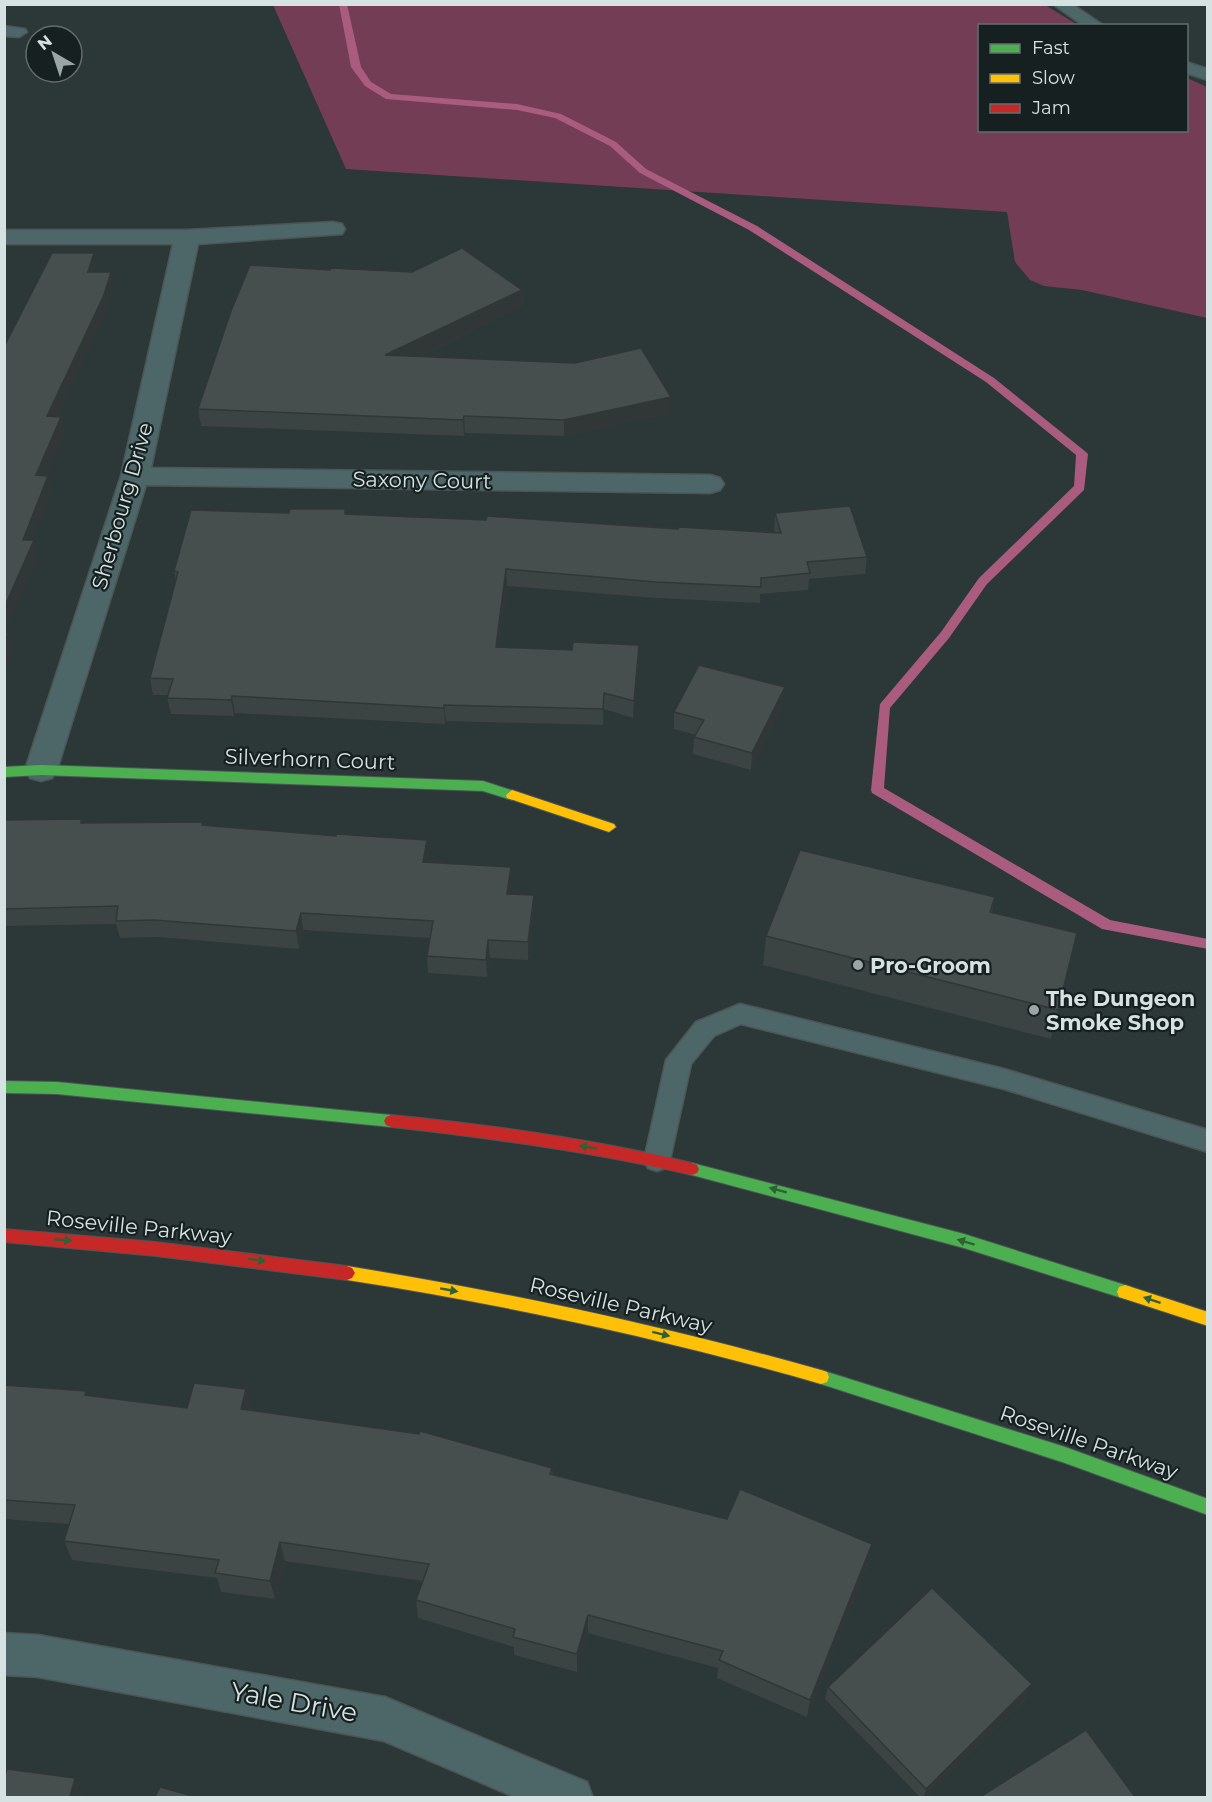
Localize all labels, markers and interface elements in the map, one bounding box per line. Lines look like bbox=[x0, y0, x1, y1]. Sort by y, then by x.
north arrow bbox=[24, 24, 84, 84]
legend bbox=[978, 24, 1188, 132]
text: N bbox=[34, 31, 56, 54]
text: Fast bbox=[1032, 37, 1070, 59]
text: Slow bbox=[1032, 67, 1075, 89]
text: Jam bbox=[1031, 97, 1071, 119]
street label: Sherbourg Drive bbox=[86, 420, 158, 592]
street label: Saxony Court bbox=[352, 466, 492, 494]
street label: Silverhorn Court bbox=[224, 744, 396, 774]
place label: Pro-Groom bbox=[870, 953, 991, 978]
marker: Pro-Groom bbox=[851, 958, 865, 972]
place label: The Dungeon Smoke Shop bbox=[1046, 986, 1195, 1035]
marker: The Dungeon Smoke Shop bbox=[1027, 1003, 1041, 1017]
one-way arrow bbox=[578, 1142, 597, 1151]
one-way arrow bbox=[769, 1184, 787, 1194]
street label: Roseville Parkway bbox=[45, 1205, 234, 1249]
one-way arrow bbox=[53, 1235, 72, 1245]
one-way arrow bbox=[957, 1236, 975, 1246]
one-way arrow bbox=[247, 1255, 266, 1265]
street label: Roseville Parkway bbox=[527, 1272, 715, 1338]
one-way arrow bbox=[440, 1286, 459, 1295]
one-way arrow bbox=[1143, 1295, 1161, 1304]
one-way arrow bbox=[652, 1330, 670, 1340]
street label: Roseville Parkway bbox=[997, 1400, 1182, 1484]
street label: Yale Drive bbox=[228, 1675, 360, 1729]

